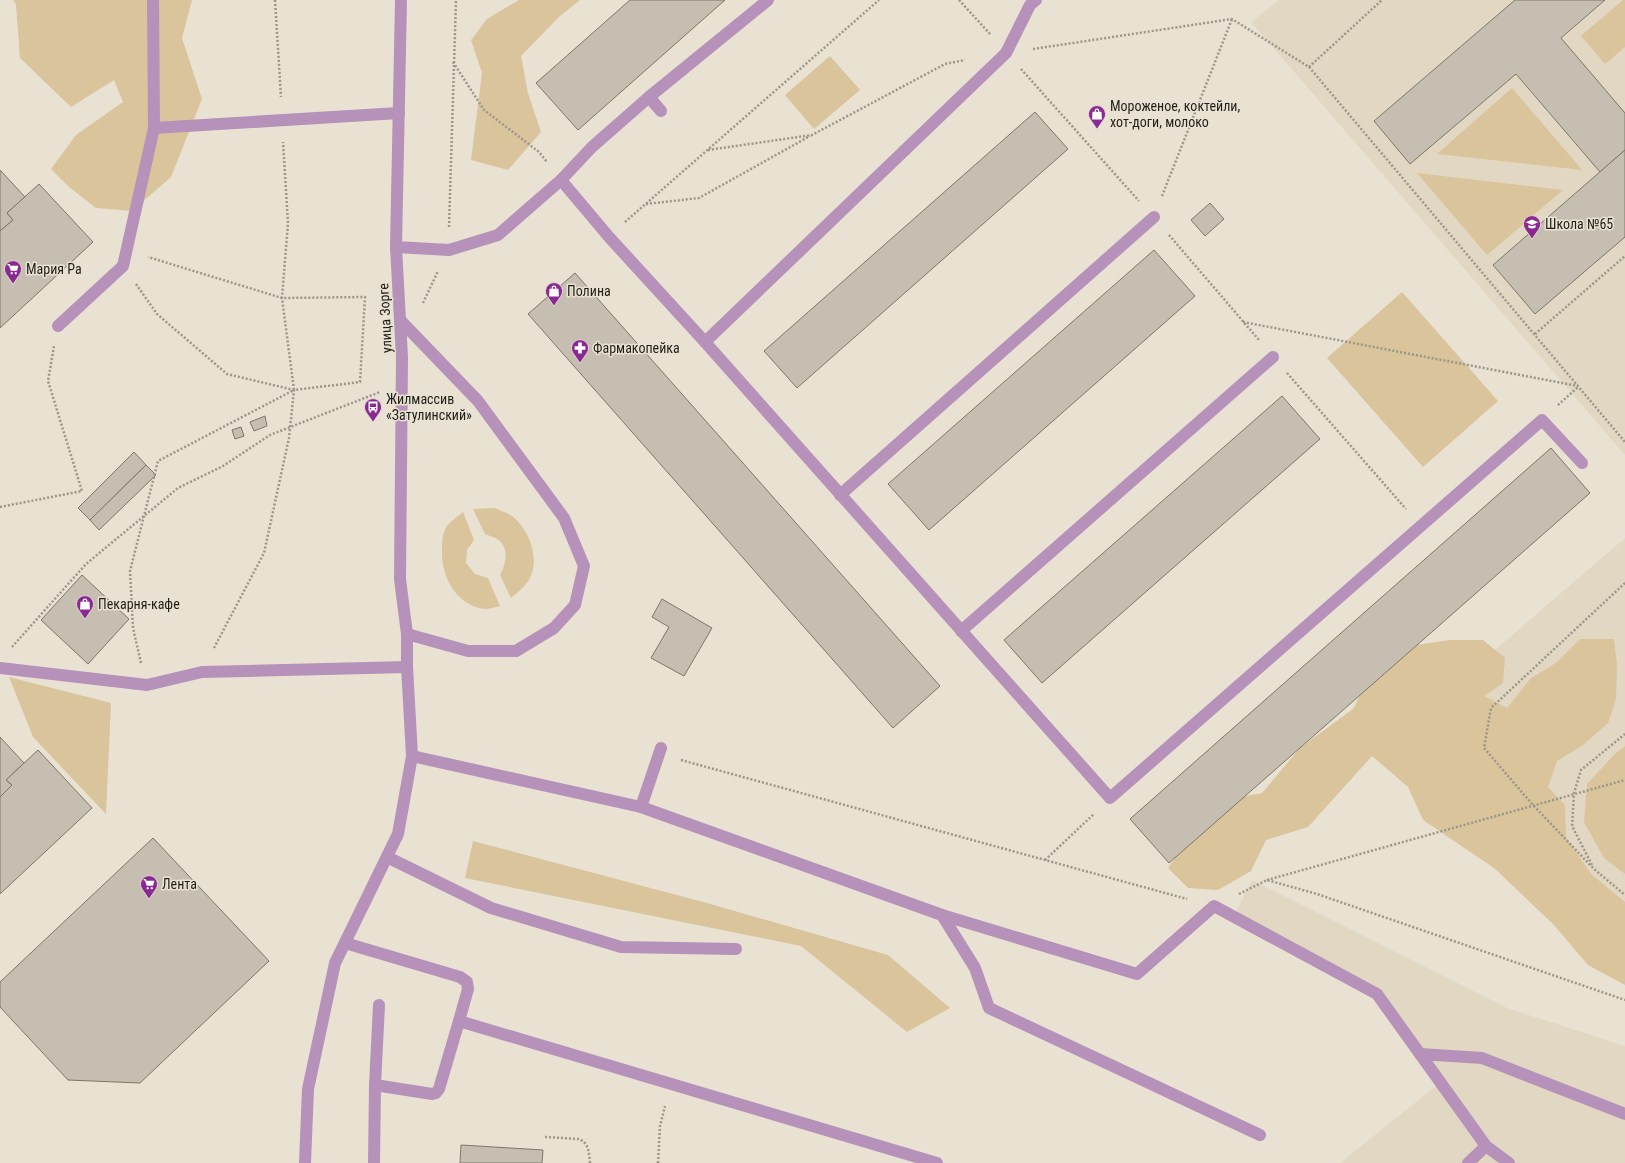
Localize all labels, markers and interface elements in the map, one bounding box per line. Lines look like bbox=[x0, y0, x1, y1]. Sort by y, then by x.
place label: Мороженое, коктейли, хот-доги, молоко bbox=[1110, 98, 1240, 130]
shop icon: Мороженое, коктейли, хот-доги, молоко bbox=[1087, 104, 1107, 129]
school or university icon: Школа №65 bbox=[1522, 214, 1542, 239]
place label: Школа №65 bbox=[1545, 216, 1613, 232]
supermarket icon: Мария Ра bbox=[3, 259, 23, 284]
place label: Мария Ра bbox=[26, 261, 82, 277]
shop icon: Полина bbox=[544, 281, 564, 306]
street label: улица Зорге bbox=[375, 282, 395, 353]
place label: Полина bbox=[567, 283, 611, 299]
pharmacy icon: Фармакопейка bbox=[570, 338, 590, 363]
place label: Фармакопейка bbox=[593, 340, 680, 356]
place label: Жилмассив «Затулинский» bbox=[386, 391, 472, 423]
bus stop icon: Жилмассив «Затулинский» bbox=[363, 397, 383, 422]
shop icon: Пекарня-кафе bbox=[75, 594, 95, 619]
place label: Пекарня-кафе bbox=[98, 596, 180, 612]
supermarket icon: Лента bbox=[139, 874, 159, 899]
place label: Лента bbox=[162, 876, 197, 892]

